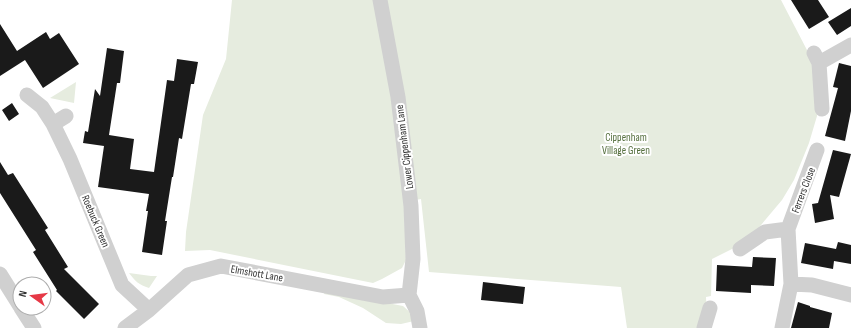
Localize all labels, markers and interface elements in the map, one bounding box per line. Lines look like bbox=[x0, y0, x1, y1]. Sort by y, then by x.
street label: Lower Cippenham Lane bbox=[393, 104, 416, 190]
park label: Cippenham Village Green bbox=[602, 131, 650, 157]
street label: Ferrers Close bbox=[789, 165, 818, 215]
street label: Roebuck Green bbox=[79, 193, 112, 250]
street label: Elmshott Lane bbox=[230, 263, 284, 284]
north arrow bbox=[12, 276, 52, 316]
text: N bbox=[16, 289, 30, 298]

